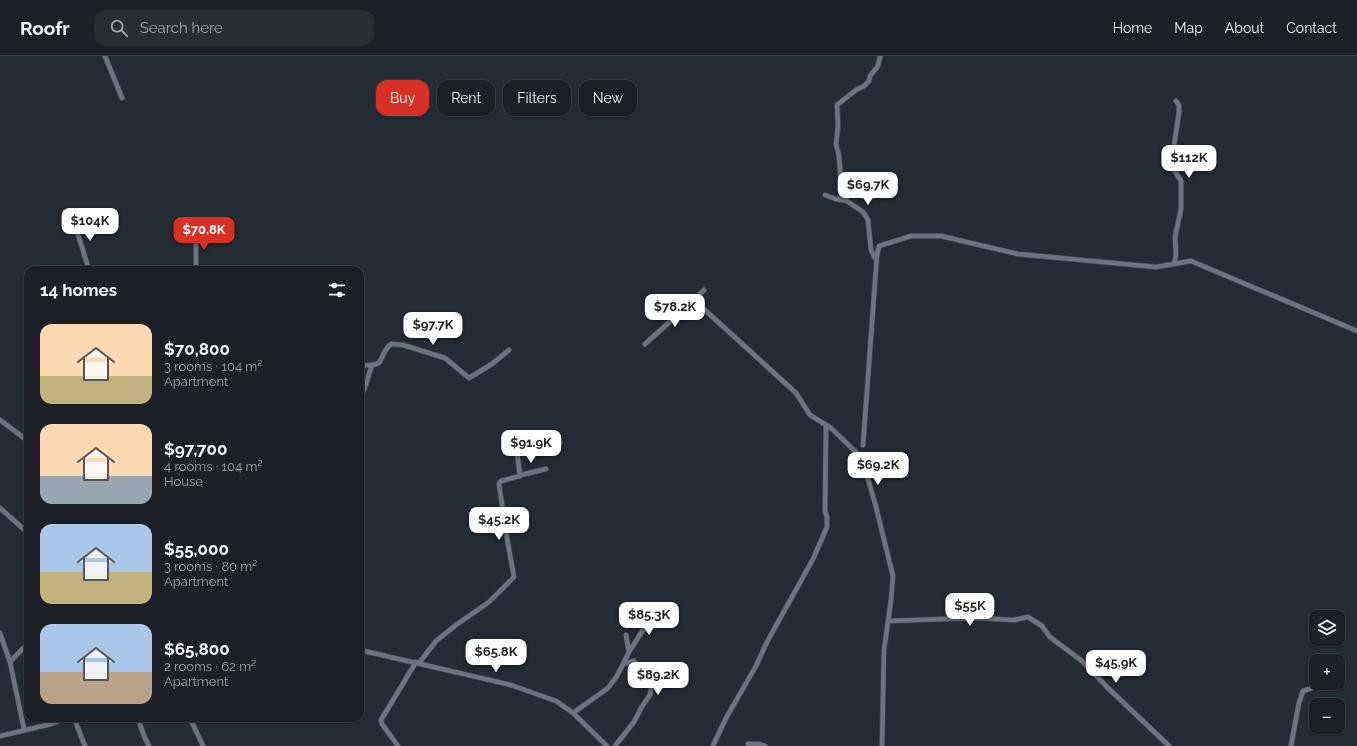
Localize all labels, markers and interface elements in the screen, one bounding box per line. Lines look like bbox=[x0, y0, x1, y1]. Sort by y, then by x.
search box bbox=[94, 10, 374, 46]
text: Roofr bbox=[20, 17, 70, 39]
icon: search bbox=[108, 17, 130, 39]
text: Search here bbox=[140, 19, 223, 37]
text: Home bbox=[1113, 20, 1152, 36]
text: Map bbox=[1174, 20, 1203, 36]
text: About bbox=[1225, 20, 1264, 36]
text: Contact bbox=[1286, 20, 1337, 36]
chip: Buy bbox=[376, 80, 429, 116]
chip: Rent bbox=[437, 80, 495, 116]
chip: Filters bbox=[503, 80, 571, 116]
chip: New bbox=[579, 80, 637, 116]
pin: $112K bbox=[1161, 145, 1217, 179]
text: $112K bbox=[1170, 150, 1208, 165]
pin: $69.7K bbox=[835, 172, 901, 206]
text: $69.7K bbox=[847, 177, 889, 192]
pin: $104K bbox=[62, 208, 118, 242]
text: $104K bbox=[71, 213, 109, 228]
pin: $70.8K bbox=[171, 217, 237, 251]
text: $70.8K bbox=[183, 222, 226, 237]
icon: filters bbox=[326, 279, 348, 301]
text: 14 homes bbox=[40, 280, 117, 300]
pin: $78.2K bbox=[642, 294, 708, 328]
text: $78.2K bbox=[654, 299, 696, 314]
pin: $97.7K bbox=[400, 312, 466, 346]
text: $97.7K bbox=[412, 317, 454, 332]
text: $70,800 bbox=[164, 339, 230, 359]
icon: home bbox=[72, 340, 120, 388]
text: 3 rooms · 104 m² bbox=[164, 359, 262, 374]
text: Apartment bbox=[164, 374, 228, 389]
pin: $91.9K bbox=[498, 430, 564, 464]
text: $91.9K bbox=[510, 435, 552, 450]
text: $97,700 bbox=[164, 439, 227, 459]
icon: home bbox=[72, 440, 120, 488]
pin: $69.2K bbox=[845, 452, 911, 486]
text: $69.2K bbox=[857, 457, 899, 472]
text: 4 rooms · 104 m² bbox=[164, 459, 262, 474]
text: House bbox=[164, 474, 203, 489]
pin: $45.2K bbox=[466, 507, 532, 541]
text: $45.2K bbox=[478, 512, 520, 527]
text: $55,000 bbox=[164, 539, 229, 559]
icon: home bbox=[72, 540, 120, 588]
text: 3 rooms · 80 m² bbox=[164, 559, 257, 574]
text: Apartment bbox=[164, 574, 228, 589]
pin: $55K bbox=[946, 593, 994, 627]
text: $55K bbox=[954, 598, 986, 613]
pin: $85.3K bbox=[616, 602, 682, 636]
text: $85.3K bbox=[628, 607, 670, 622]
map controls bbox=[1309, 610, 1345, 734]
button: layers bbox=[1309, 610, 1345, 646]
text: $65,800 bbox=[164, 639, 230, 659]
pin: $65.8K bbox=[463, 639, 529, 673]
icon: home bbox=[72, 640, 120, 688]
text: $65.8K bbox=[475, 644, 517, 659]
pin: $45.9K bbox=[1083, 650, 1149, 684]
button: + bbox=[1309, 654, 1345, 690]
text: $45.9K bbox=[1095, 655, 1137, 670]
text: 2 rooms · 62 m² bbox=[164, 659, 256, 674]
pin: $89.2K bbox=[625, 662, 691, 696]
text: $89.2K bbox=[637, 667, 679, 682]
text: Apartment bbox=[164, 674, 228, 689]
button: − bbox=[1309, 698, 1345, 734]

